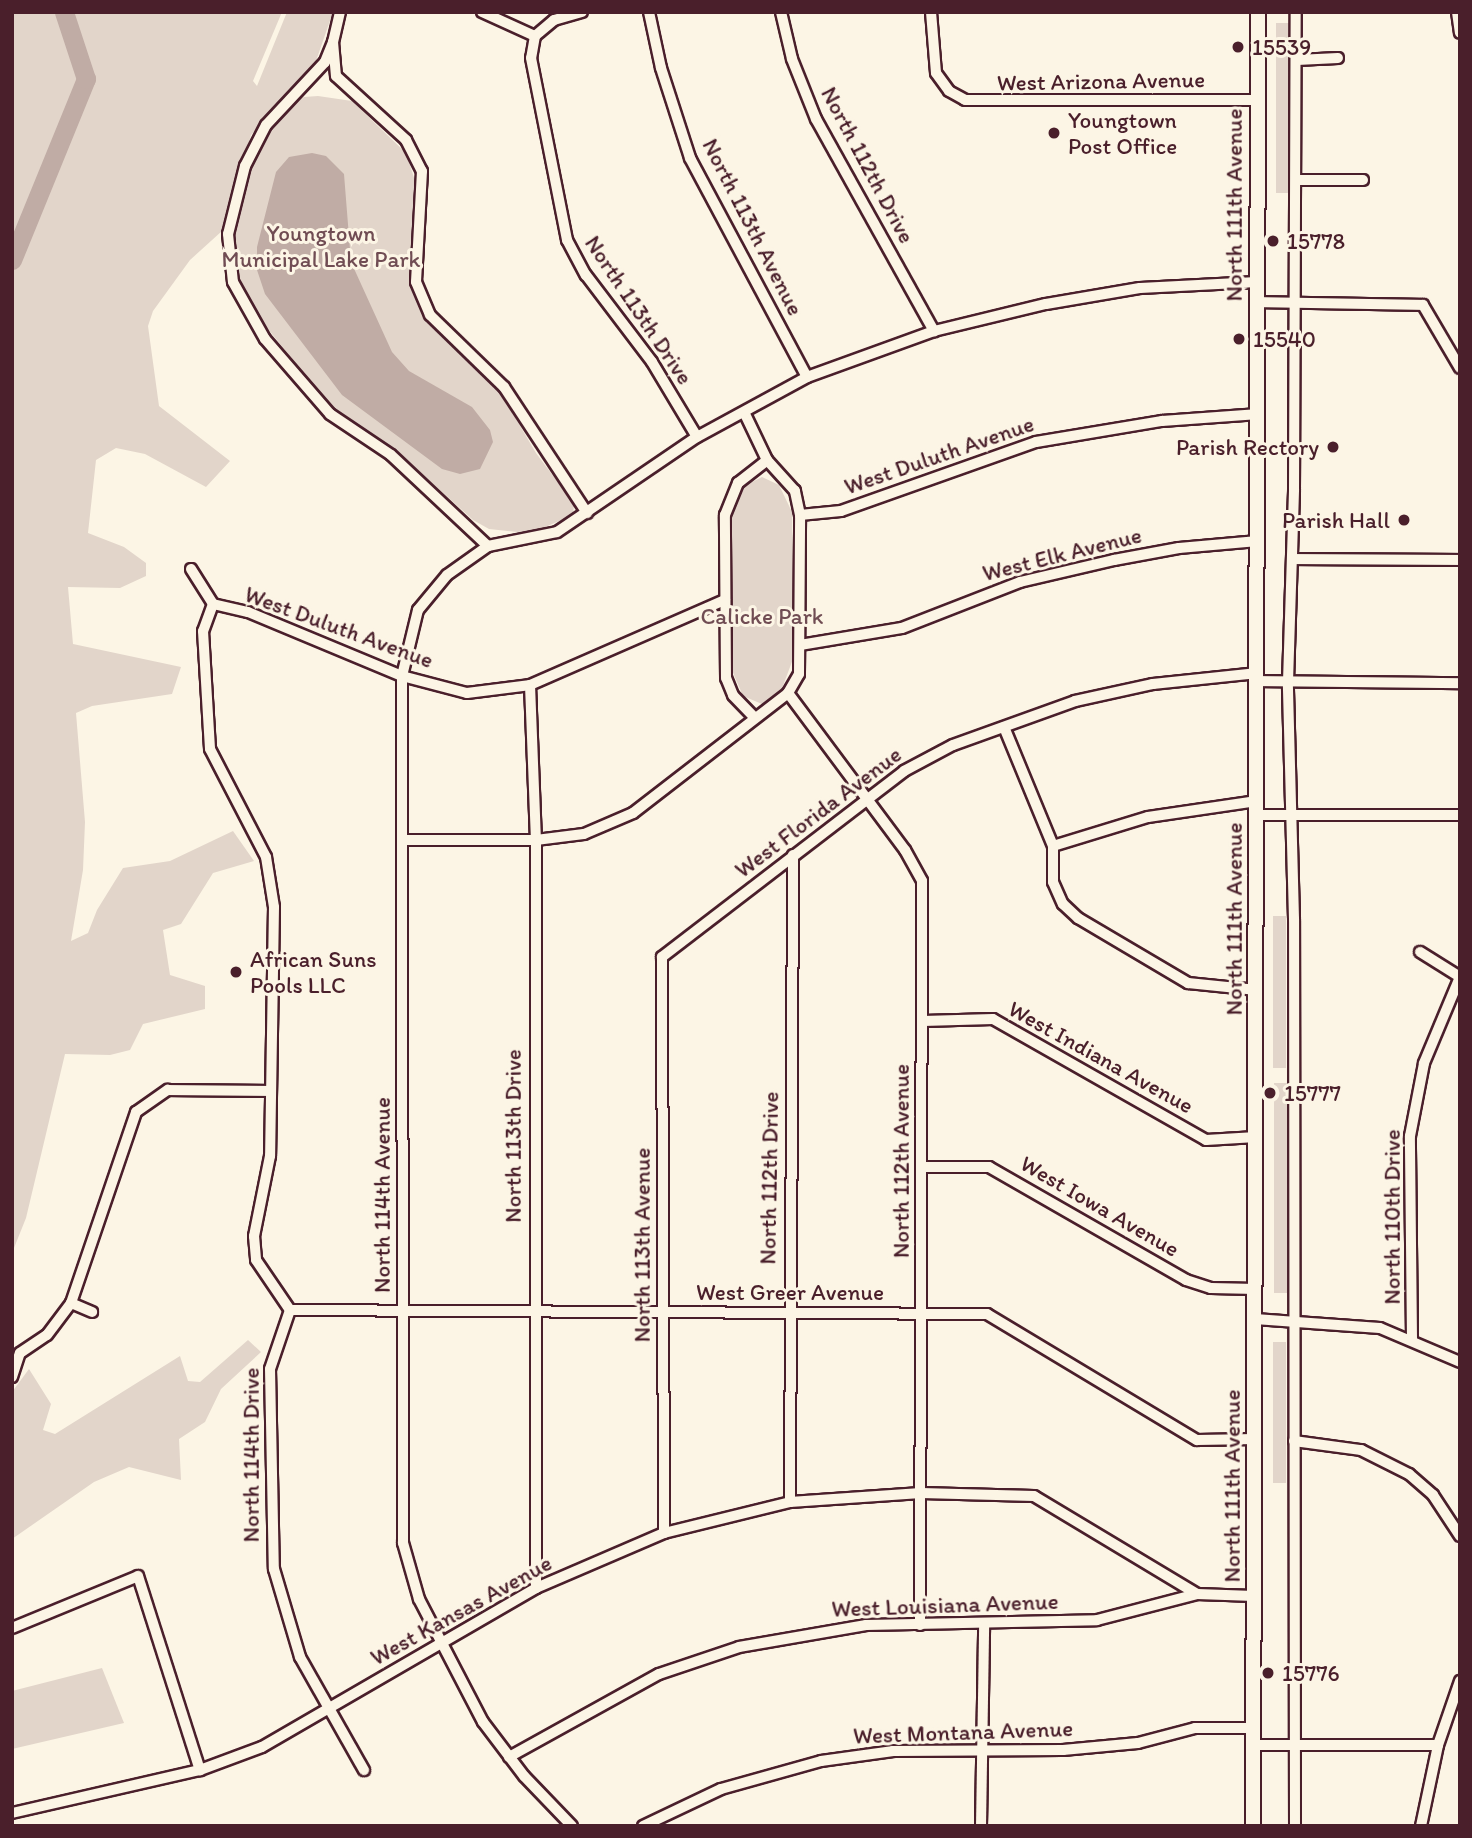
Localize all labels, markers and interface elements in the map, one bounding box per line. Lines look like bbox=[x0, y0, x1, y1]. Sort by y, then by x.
place label: 15539 bbox=[1252, 33, 1311, 61]
marker: 15539 bbox=[1230, 39, 1246, 55]
street label: West Arizona Avenue bbox=[997, 65, 1205, 97]
street label: North 112th Drive bbox=[815, 82, 921, 248]
place label: Youngtown Post Office bbox=[1068, 106, 1177, 160]
street label: North 111th Avenue bbox=[1220, 109, 1248, 301]
marker: Youngtown Post Office bbox=[1046, 125, 1062, 141]
street label: North 113th Avenue bbox=[697, 134, 809, 320]
park label: Youngtown Municipal Lake Park bbox=[222, 219, 420, 273]
place label: 15778 bbox=[1287, 227, 1345, 255]
street label: North 113th Drive bbox=[579, 230, 699, 390]
marker: 15778 bbox=[1265, 233, 1281, 249]
place label: 15540 bbox=[1253, 325, 1316, 353]
marker: 15540 bbox=[1231, 331, 1247, 347]
street label: West Duluth Avenue bbox=[841, 410, 1037, 500]
place label: Parish Rectory bbox=[1176, 433, 1319, 461]
marker: Parish Rectory bbox=[1325, 439, 1341, 455]
place label: Parish Hall bbox=[1282, 506, 1390, 534]
marker: Parish Hall bbox=[1396, 512, 1412, 528]
street label: West Elk Avenue bbox=[980, 521, 1144, 587]
street label: West Duluth Avenue bbox=[241, 580, 437, 674]
park label: Calicke Park bbox=[700, 602, 824, 630]
street label: West Florida Avenue bbox=[730, 741, 906, 883]
street label: North 111th Avenue bbox=[1220, 823, 1248, 1015]
place label: African Suns Pools LLC bbox=[250, 945, 377, 999]
marker: African Suns Pools LLC bbox=[228, 964, 244, 980]
street label: West Indiana Avenue bbox=[1004, 995, 1198, 1119]
street label: North 113th Drive bbox=[499, 1049, 527, 1223]
street label: North 112th Avenue bbox=[887, 1064, 915, 1258]
place label: 15777 bbox=[1284, 1079, 1341, 1107]
marker: 15777 bbox=[1262, 1085, 1278, 1101]
street label: North 112th Drive bbox=[754, 1091, 784, 1265]
street label: North 114th Avenue bbox=[368, 1097, 396, 1293]
street label: North 110th Drive bbox=[1378, 1129, 1406, 1305]
street label: North 113th Avenue bbox=[628, 1148, 656, 1342]
street label: West Iowa Avenue bbox=[1016, 1149, 1184, 1263]
street label: West Greer Avenue bbox=[697, 1278, 883, 1306]
street label: North 114th Drive bbox=[237, 1367, 265, 1543]
street label: North 111th Avenue bbox=[1218, 1390, 1246, 1582]
street label: West Kansas Avenue bbox=[366, 1549, 556, 1671]
street label: West Louisiana Avenue bbox=[832, 1587, 1058, 1623]
place label: 15776 bbox=[1282, 1659, 1340, 1687]
marker: 15776 bbox=[1260, 1665, 1276, 1681]
street label: West Montana Avenue bbox=[853, 1714, 1073, 1750]

